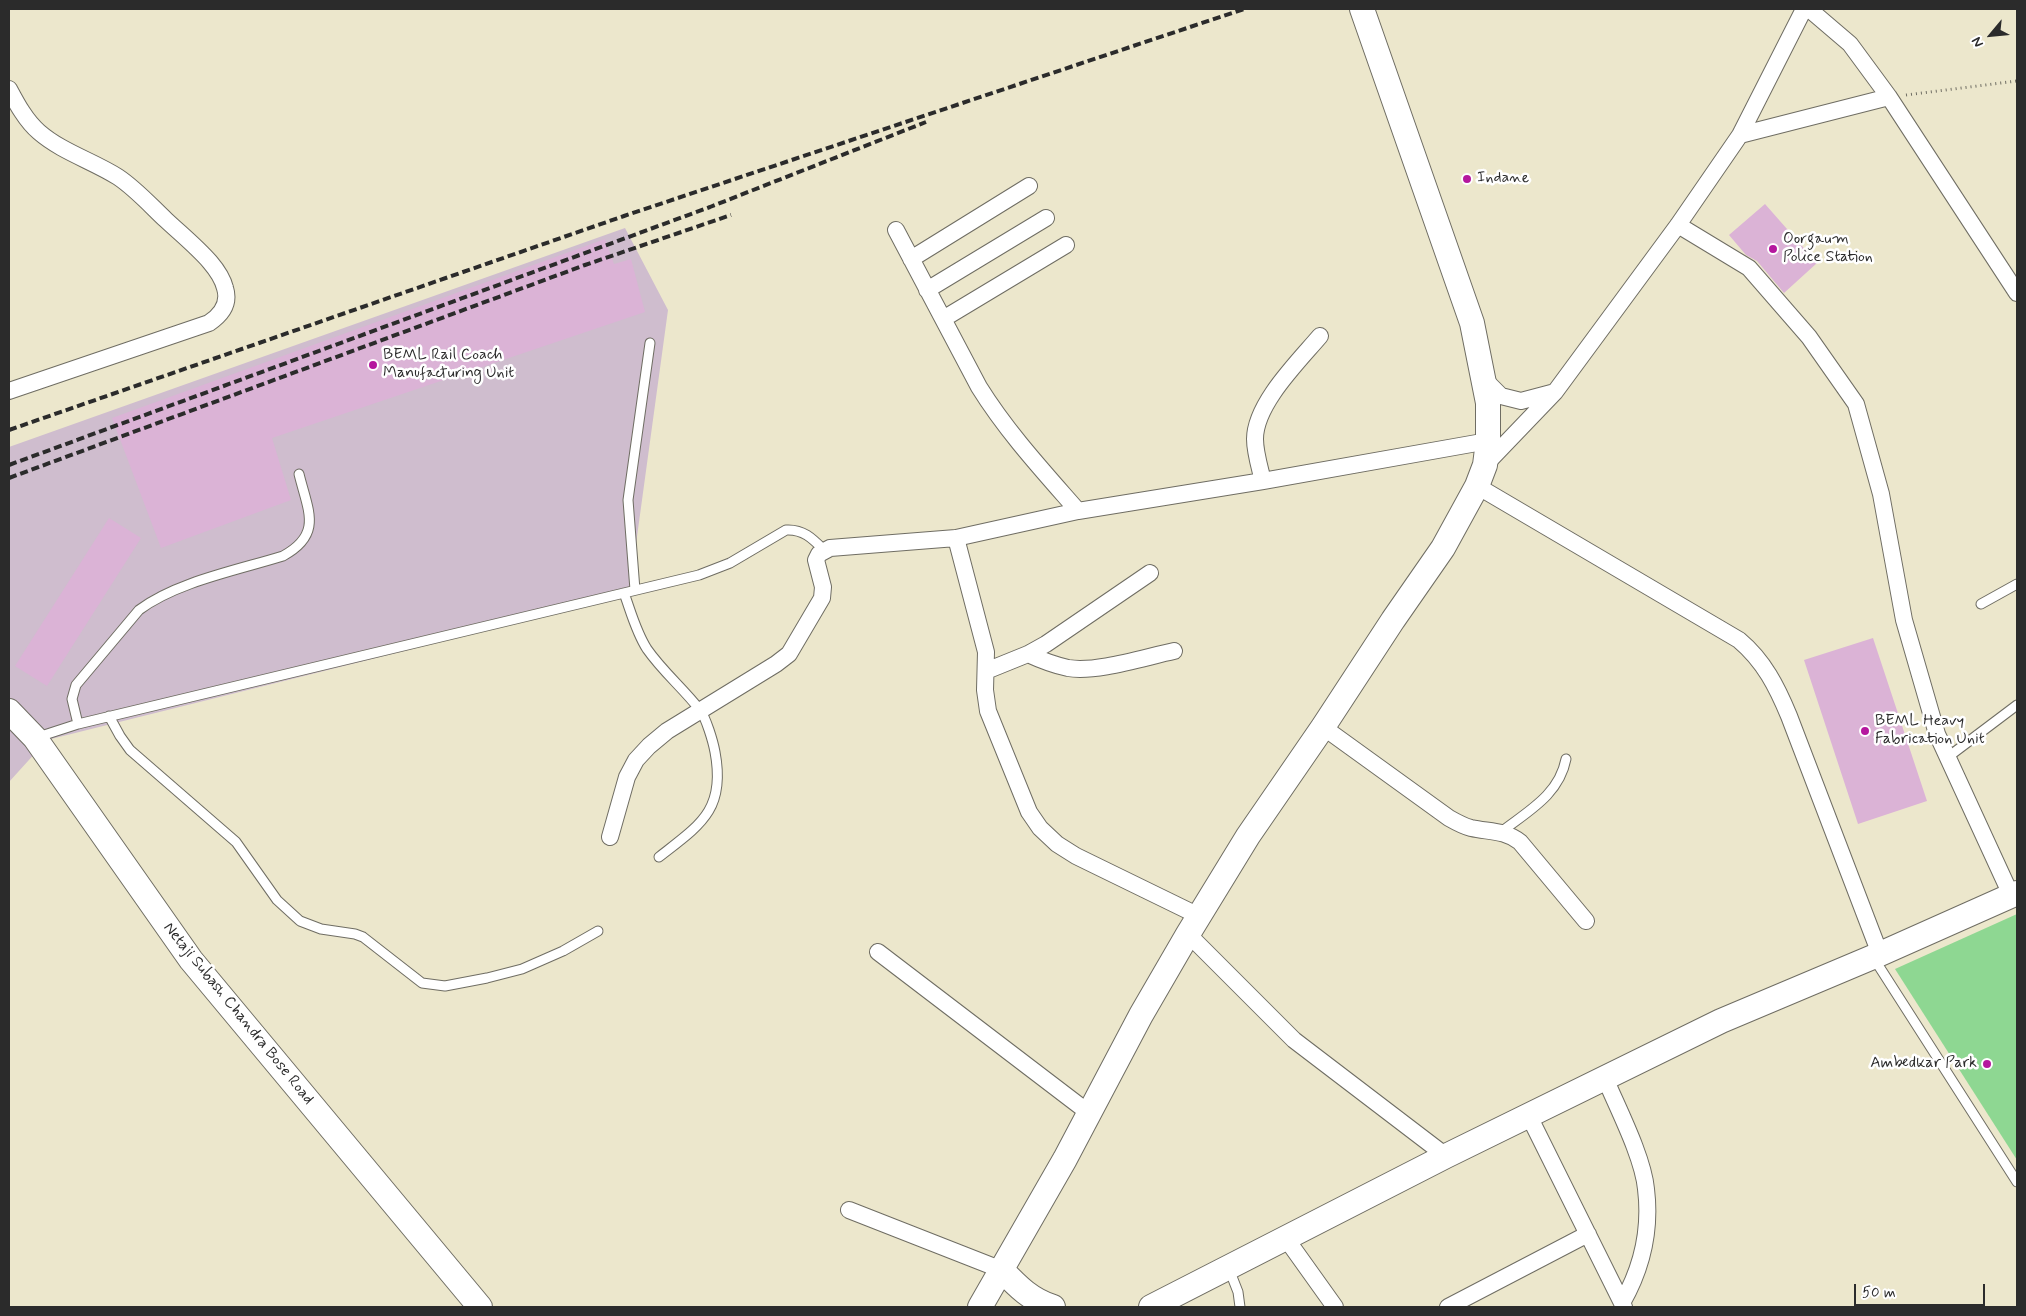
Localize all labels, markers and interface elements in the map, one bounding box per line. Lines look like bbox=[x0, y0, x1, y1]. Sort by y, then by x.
north arrow bbox=[1966, 10, 2016, 60]
text: N bbox=[1968, 34, 1988, 50]
place label: Indane bbox=[1477, 169, 1529, 189]
marker: Indane bbox=[1461, 173, 1473, 185]
place label: Oorgaum Police Station bbox=[1783, 230, 1873, 268]
marker: Oorgaum Police Station bbox=[1767, 243, 1779, 255]
place label: BEML Rail Coach Manufacturing Unit bbox=[383, 346, 514, 384]
marker: BEML Rail Coach Manufacturing Unit bbox=[367, 359, 379, 371]
place label: BEML Heavy Fabrication Unit bbox=[1875, 712, 1985, 750]
marker: BEML Heavy Fabrication Unit bbox=[1859, 725, 1871, 737]
street label: Netaji Subash Chandra Bose Road bbox=[159, 919, 317, 1109]
place label: Ambedkar Park bbox=[1870, 1054, 1977, 1074]
marker: Ambedkar Park bbox=[1981, 1058, 1993, 1070]
scale bar bbox=[1856, 1274, 1987, 1306]
text: 50 m bbox=[1862, 1283, 1896, 1303]

